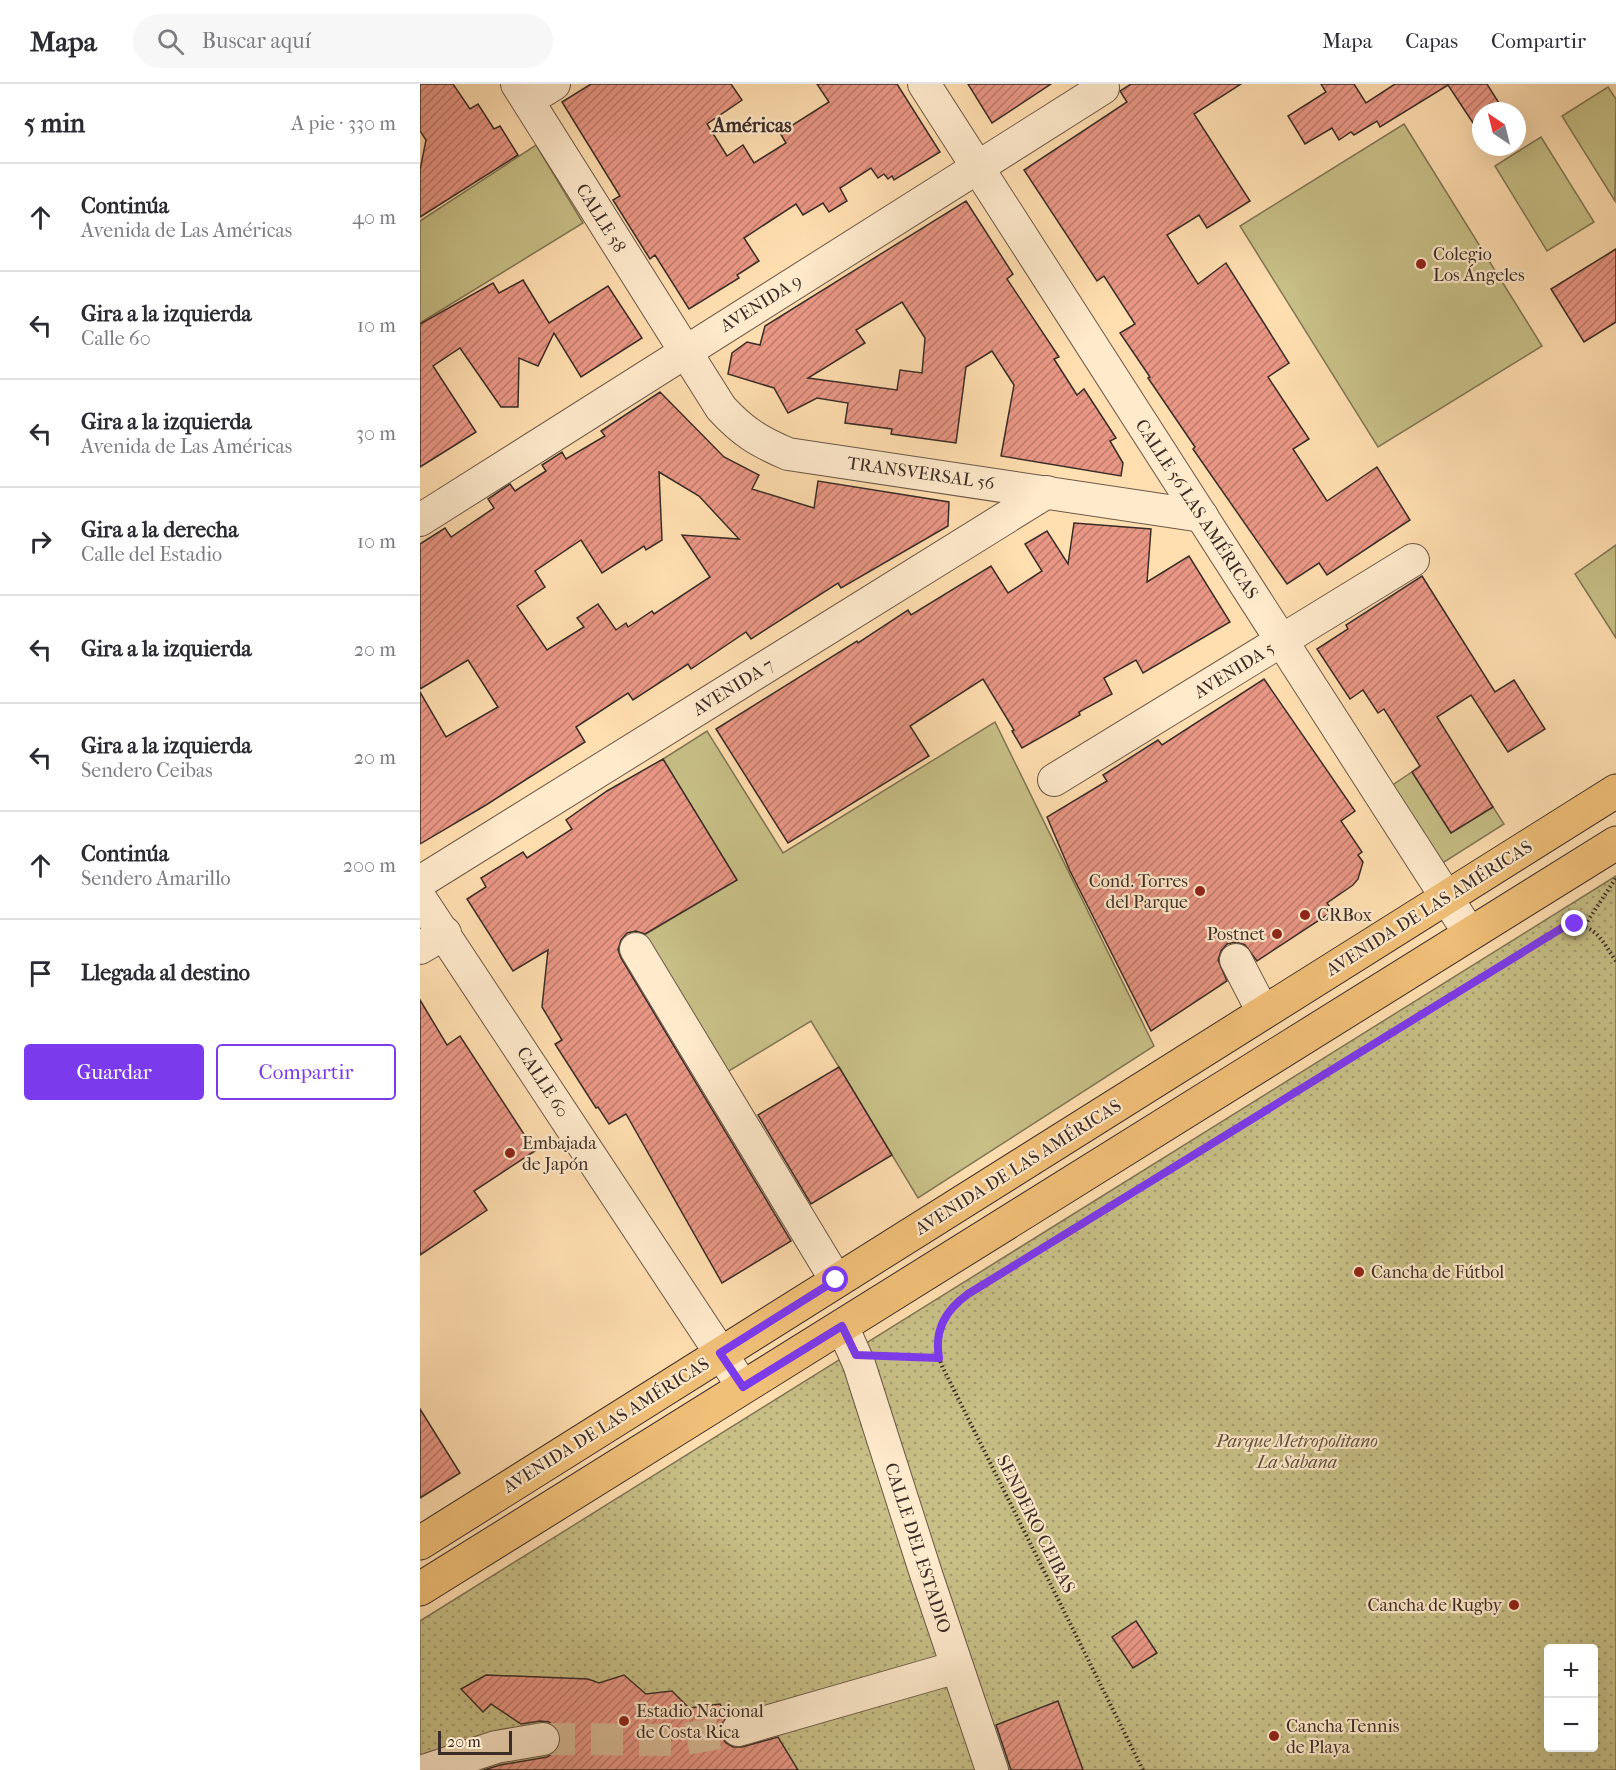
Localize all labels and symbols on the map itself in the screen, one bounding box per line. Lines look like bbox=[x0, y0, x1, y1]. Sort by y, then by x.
north arrow bbox=[1472, 102, 1526, 156]
district label: Américas bbox=[710, 114, 792, 137]
street label: CALLE 58 bbox=[571, 180, 630, 257]
place label: Colegio Los Ángeles bbox=[1433, 244, 1525, 286]
marker: Colegio Los Ángeles bbox=[1414, 257, 1428, 271]
street label: AVENIDA 9 bbox=[716, 270, 806, 337]
street label: CALLE 56 LAS AMÉRICAS bbox=[1131, 415, 1263, 603]
street label: TRANSVERSAL 56 bbox=[846, 453, 996, 494]
street label: AVENIDA 5 bbox=[1189, 637, 1278, 704]
street label: AVENIDA 7 bbox=[688, 654, 778, 721]
street label: AVENIDA DE LAS AMÉRICAS bbox=[1321, 835, 1536, 981]
place label: Cond. Torres del Parque bbox=[1089, 871, 1188, 913]
marker: Cond. Torres del Parque bbox=[1193, 884, 1207, 898]
place label: CRBox bbox=[1317, 905, 1373, 926]
marker: CRBox bbox=[1298, 908, 1312, 922]
route end bbox=[1561, 910, 1587, 936]
place label: Postnet bbox=[1207, 924, 1266, 945]
marker: Postnet bbox=[1270, 927, 1284, 941]
street label: CALLE 60 bbox=[512, 1043, 573, 1122]
street label: AVENIDA DE LAS AMÉRICAS bbox=[910, 1094, 1125, 1240]
place label: Embajada de Japón bbox=[522, 1133, 597, 1175]
marker: Embajada de Japón bbox=[503, 1146, 517, 1160]
place label: Cancha de Fútbol bbox=[1371, 1262, 1504, 1283]
marker: Cancha de Fútbol bbox=[1352, 1265, 1366, 1279]
route start bbox=[822, 1266, 848, 1292]
street label: AVENIDA DE LAS AMÉRICAS bbox=[498, 1352, 713, 1498]
park label: Parque Metropolitano La Sabana bbox=[1215, 1431, 1378, 1473]
street label: SENDERO CEIBAS bbox=[992, 1452, 1079, 1597]
street label: CALLE DEL ESTADIO bbox=[880, 1460, 955, 1636]
place label: Cancha de Rugby bbox=[1367, 1595, 1503, 1616]
marker: Cancha de Rugby bbox=[1507, 1598, 1521, 1612]
place label: Estadio Nacional de Costa Rica bbox=[636, 1701, 764, 1743]
marker: Estadio Nacional de Costa Rica bbox=[617, 1714, 631, 1728]
place label: Cancha Tennis de Playa bbox=[1286, 1716, 1400, 1758]
scale bar bbox=[438, 1728, 512, 1756]
marker: Cancha Tennis de Playa bbox=[1267, 1729, 1281, 1743]

